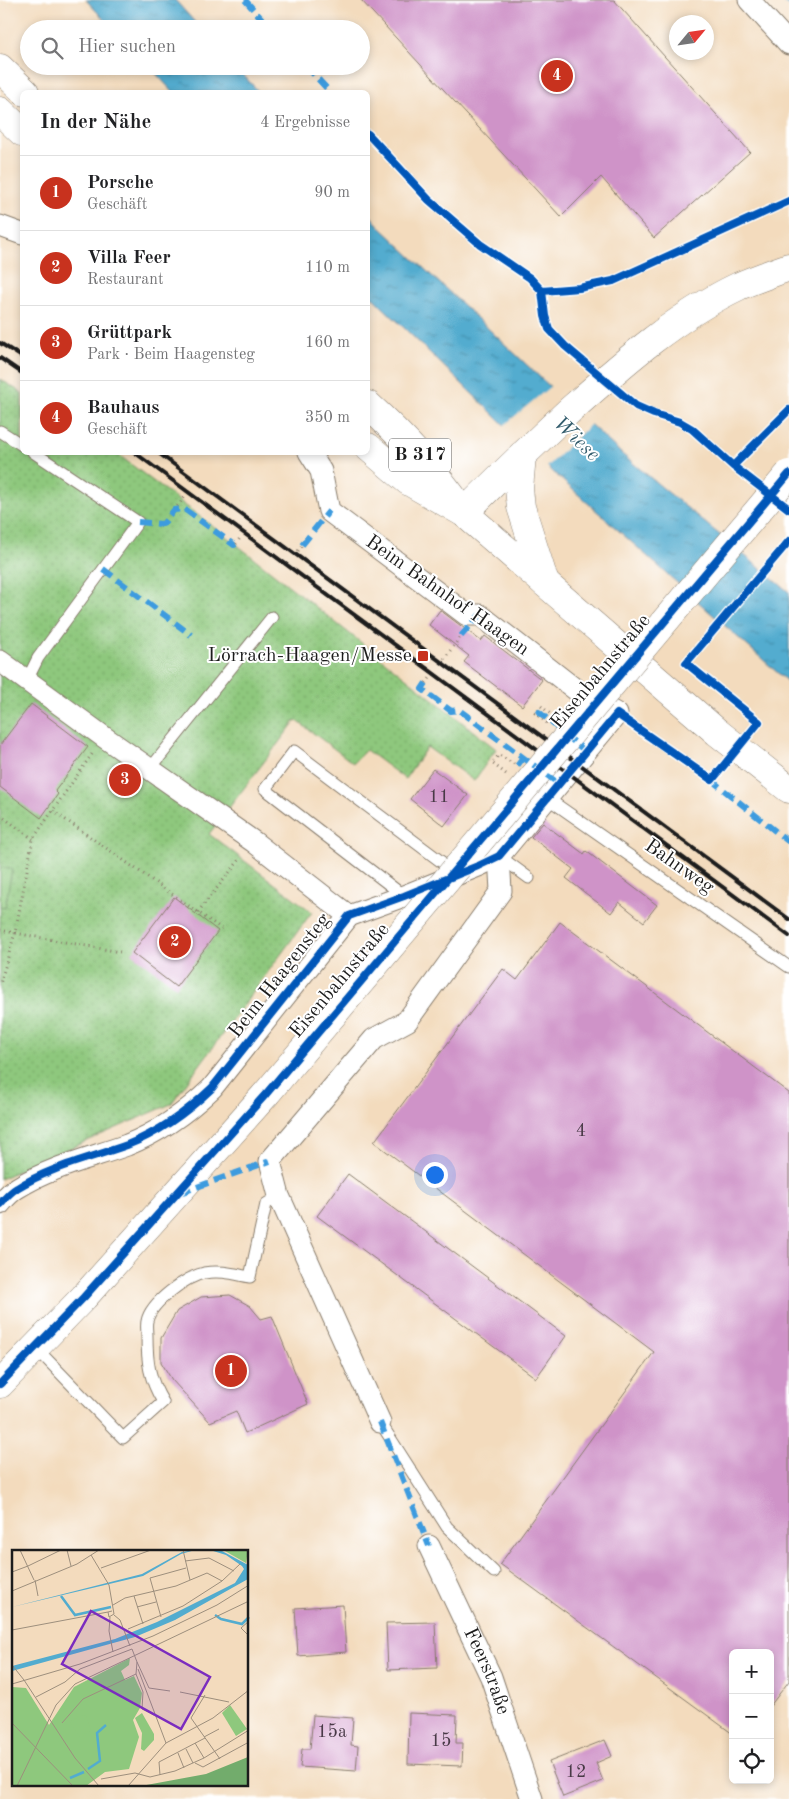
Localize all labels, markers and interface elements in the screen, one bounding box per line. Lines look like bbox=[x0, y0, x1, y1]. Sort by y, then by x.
north arrow bbox=[669, 15, 714, 60]
search box bbox=[20, 20, 370, 75]
icon: search bbox=[38, 34, 66, 62]
text: Hier suchen bbox=[78, 38, 176, 57]
pin: 4 bbox=[541, 57, 573, 95]
text: In der Nähe bbox=[40, 112, 151, 133]
text: 4 Ergebnisse bbox=[260, 115, 350, 131]
text: Porsche bbox=[87, 174, 154, 193]
text: 1 bbox=[51, 185, 61, 201]
text: 90 m bbox=[314, 185, 350, 201]
text: Geschäft bbox=[87, 197, 147, 213]
text: Villa Feer bbox=[87, 249, 171, 268]
text: 2 bbox=[51, 260, 61, 276]
text: 110 m bbox=[305, 260, 350, 276]
text: Restaurant bbox=[87, 272, 164, 288]
text: Grüttpark bbox=[87, 324, 172, 343]
text: 3 bbox=[51, 335, 61, 351]
text: 160 m bbox=[305, 335, 350, 351]
text: Park · Beim Haagensteg bbox=[87, 347, 255, 363]
text: Bauhaus bbox=[87, 399, 160, 418]
text: 4 bbox=[51, 410, 61, 426]
text: 350 m bbox=[305, 410, 350, 426]
water label: Wiese bbox=[549, 413, 603, 465]
text: Geschäft bbox=[87, 422, 147, 438]
road number: B 317 bbox=[389, 438, 451, 472]
street label: Beim Bahnhof Haagen bbox=[362, 532, 533, 660]
street label: Eisenbahnstraße bbox=[547, 611, 655, 733]
place label: Lörrach-Haagen/Messe bbox=[208, 646, 412, 666]
marker: Lörrach-Haagen/Messe bbox=[416, 649, 430, 663]
pin: 3 bbox=[109, 761, 141, 799]
house number: 11 bbox=[429, 788, 449, 806]
street label: Bahnweg bbox=[641, 836, 718, 898]
street label: Beim Haagensteg bbox=[225, 910, 335, 1042]
street label: Eisenbahnstraße bbox=[286, 920, 394, 1042]
pin: 2 bbox=[159, 923, 191, 961]
house number: 4 bbox=[576, 1122, 586, 1140]
your location bbox=[422, 1162, 448, 1188]
pin: 1 bbox=[215, 1352, 247, 1390]
inset map bbox=[12, 1550, 249, 1786]
street label: Feerstraße bbox=[459, 1625, 513, 1717]
map controls bbox=[729, 1649, 774, 1784]
button: + bbox=[729, 1649, 774, 1694]
button: − bbox=[729, 1694, 774, 1739]
house number: 15a bbox=[317, 1723, 347, 1741]
house number: 15 bbox=[431, 1732, 451, 1750]
button: locate bbox=[729, 1739, 774, 1784]
house number: 12 bbox=[566, 1763, 586, 1781]

